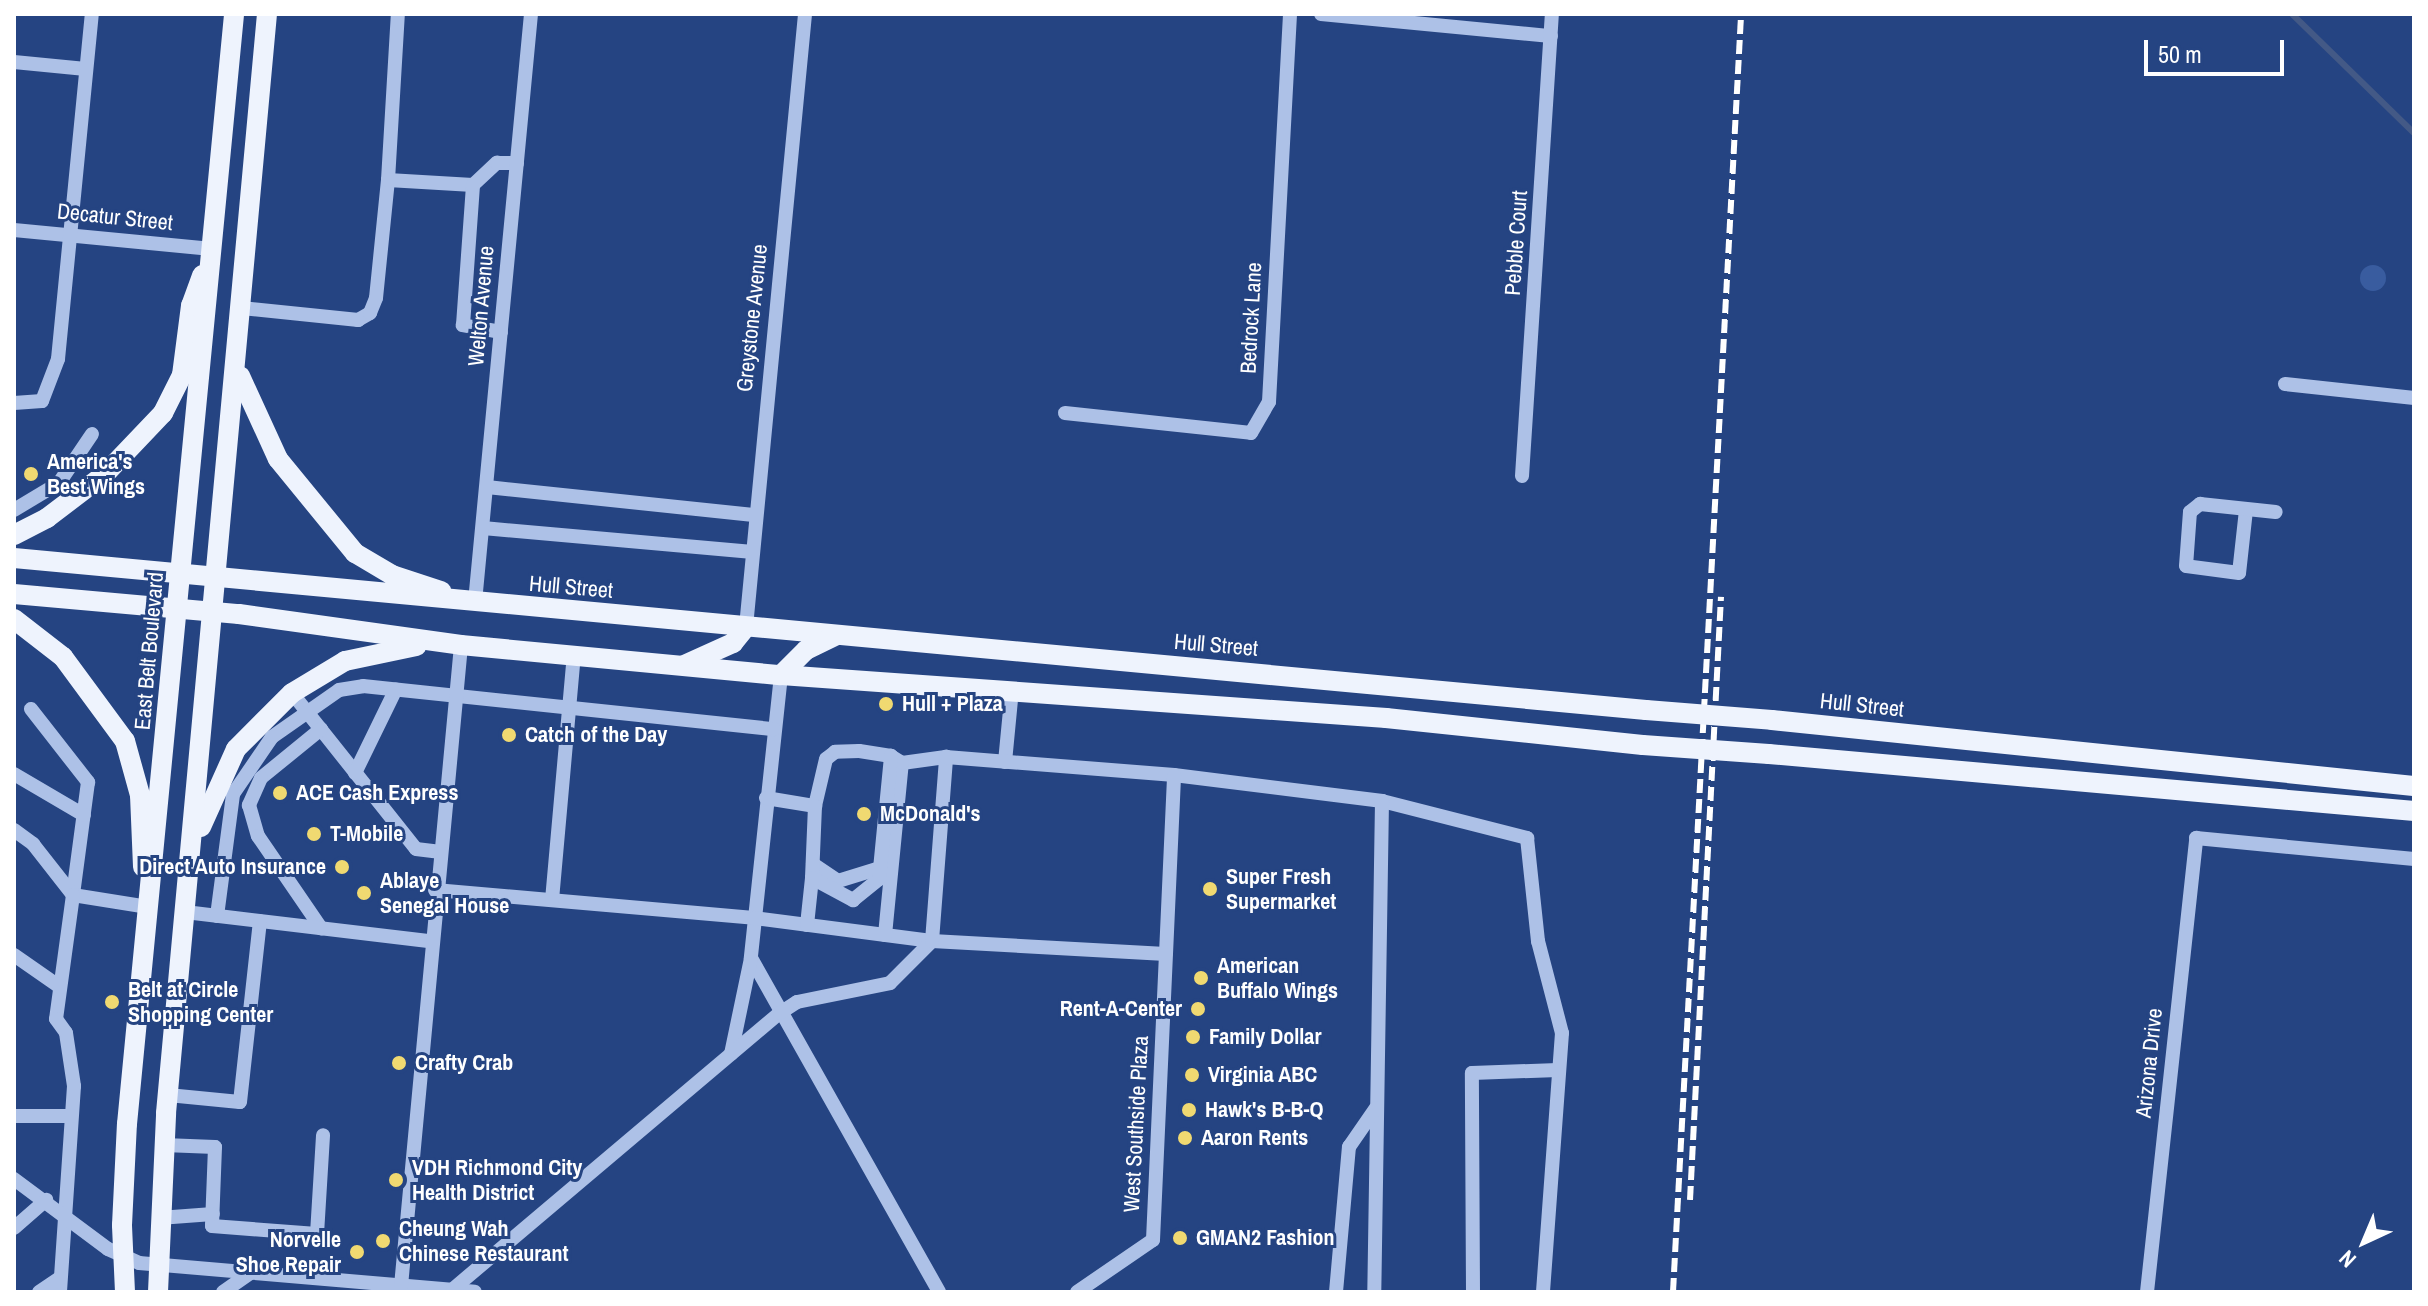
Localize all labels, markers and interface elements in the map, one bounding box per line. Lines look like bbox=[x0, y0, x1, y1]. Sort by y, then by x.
scale bar bbox=[2148, 24, 2288, 74]
text: 50 m bbox=[2158, 38, 2202, 70]
street label: Pebble Court bbox=[1499, 190, 1533, 296]
street label: Decatur Street bbox=[56, 198, 174, 236]
street label: Greystone Avenue bbox=[731, 242, 773, 394]
street label: Welton Avenue bbox=[463, 244, 499, 368]
street label: Bedrock Lane bbox=[1235, 262, 1267, 374]
place label: America's Best Wings bbox=[47, 448, 145, 500]
marker: America's Best Wings bbox=[22, 465, 40, 483]
street label: Hull Street bbox=[528, 570, 614, 604]
street label: East Belt Boulevard bbox=[129, 571, 169, 731]
street label: Hull Street bbox=[1173, 628, 1259, 662]
street label: Hull Street bbox=[1819, 687, 1905, 723]
place label: Hull + Plaza bbox=[902, 691, 1003, 717]
marker: Hull + Plaza bbox=[877, 695, 895, 713]
place label: Catch of the Day bbox=[525, 722, 667, 748]
marker: Catch of the Day bbox=[500, 726, 518, 744]
place label: ACE Cash Express bbox=[296, 780, 458, 806]
marker: ACE Cash Express bbox=[271, 784, 289, 802]
place label: McDonald's bbox=[880, 801, 981, 827]
marker: McDonald's bbox=[855, 805, 873, 823]
place label: T-Mobile bbox=[330, 821, 403, 847]
marker: T-Mobile bbox=[305, 825, 323, 843]
place label: Direct Auto Insurance bbox=[139, 854, 326, 880]
marker: Direct Auto Insurance bbox=[333, 858, 351, 876]
place label: Super Fresh Supermarket bbox=[1226, 863, 1336, 914]
place label: Ablaye Senegal House bbox=[380, 867, 509, 918]
marker: Super Fresh Supermarket bbox=[1201, 880, 1219, 898]
marker: Ablaye Senegal House bbox=[355, 884, 373, 902]
place label: American Buffalo Wings bbox=[1217, 952, 1338, 1004]
marker: American Buffalo Wings bbox=[1192, 969, 1210, 987]
place label: Belt at Circle Shopping Center bbox=[128, 976, 273, 1028]
marker: Belt at Circle Shopping Center bbox=[103, 993, 121, 1011]
place label: Rent-A-Center bbox=[1060, 996, 1182, 1022]
marker: Rent-A-Center bbox=[1189, 1000, 1207, 1018]
street label: Arizona Drive bbox=[2130, 1007, 2168, 1119]
place label: Family Dollar bbox=[1209, 1024, 1321, 1050]
marker: Family Dollar bbox=[1184, 1028, 1202, 1046]
street label: West Southside Plaza bbox=[1118, 1035, 1154, 1213]
place label: Crafty Crab bbox=[415, 1050, 513, 1076]
marker: Crafty Crab bbox=[390, 1054, 408, 1072]
place label: Virginia ABC bbox=[1208, 1062, 1318, 1088]
marker: Virginia ABC bbox=[1183, 1066, 1201, 1084]
place label: Hawk's B-B-Q bbox=[1205, 1097, 1324, 1123]
marker: Hawk's B-B-Q bbox=[1180, 1101, 1198, 1119]
place label: Aaron Rents bbox=[1201, 1125, 1308, 1151]
marker: Aaron Rents bbox=[1176, 1129, 1194, 1147]
place label: VDH Richmond City Health District bbox=[412, 1154, 582, 1206]
marker: VDH Richmond City Health District bbox=[387, 1171, 405, 1189]
north arrow bbox=[2324, 1202, 2404, 1282]
place label: Cheung Wah Chinese Restaurant bbox=[399, 1215, 568, 1266]
place label: GMAN2 Fashion bbox=[1196, 1225, 1334, 1251]
place label: Norvelle Shoe Repair bbox=[236, 1226, 341, 1278]
marker: GMAN2 Fashion bbox=[1171, 1229, 1189, 1247]
marker: Cheung Wah Chinese Restaurant bbox=[374, 1232, 392, 1250]
marker: Norvelle Shoe Repair bbox=[348, 1243, 366, 1261]
text: N bbox=[2332, 1244, 2362, 1275]

